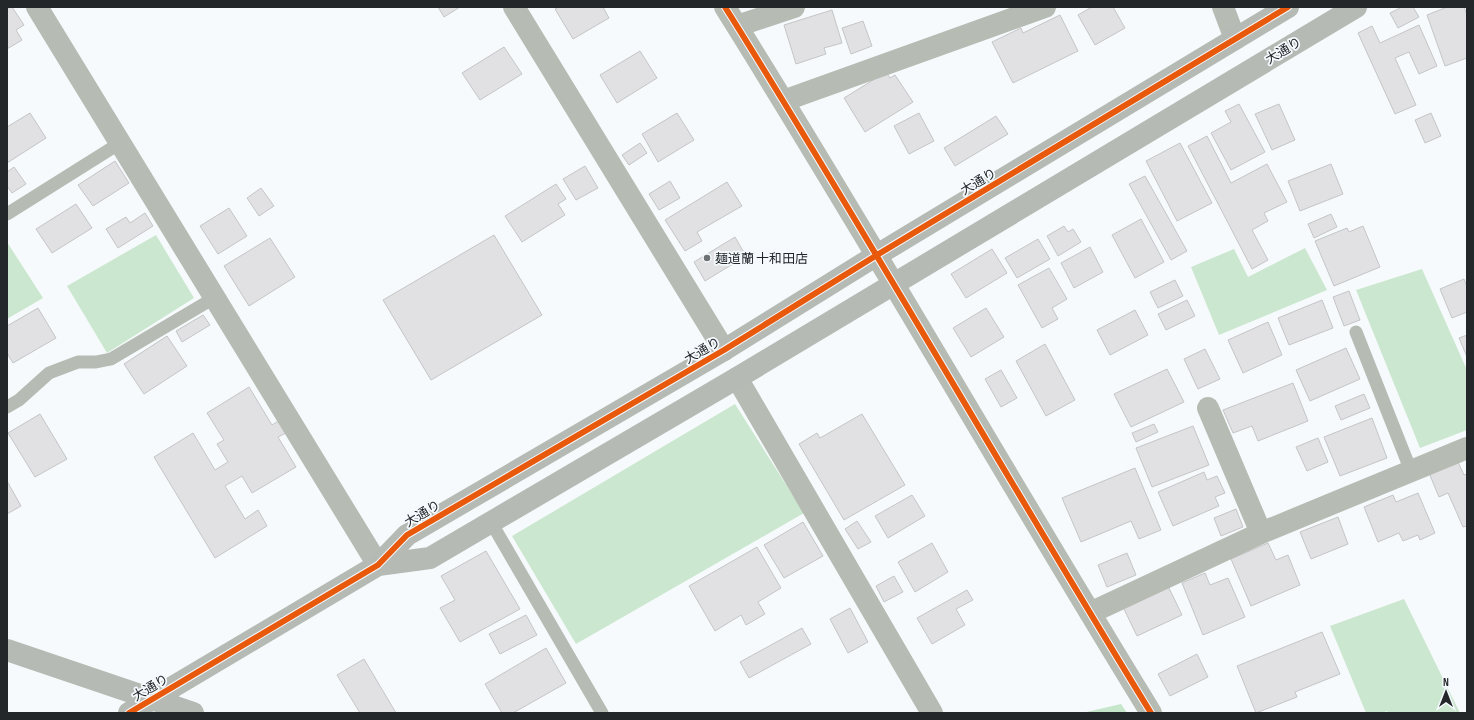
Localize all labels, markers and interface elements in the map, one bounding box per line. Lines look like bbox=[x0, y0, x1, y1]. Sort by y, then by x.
street label: 大通り bbox=[1263, 34, 1304, 68]
street label: 大通り bbox=[958, 165, 999, 199]
place label: 麺道蘭 十和田店 bbox=[715, 251, 808, 267]
marker: 麺道蘭 十和田店 bbox=[702, 253, 712, 263]
street label: 大通り bbox=[682, 334, 723, 368]
street label: 大通り bbox=[402, 497, 443, 531]
street label: 大通り bbox=[130, 671, 171, 705]
north arrow bbox=[1426, 672, 1466, 712]
text: N bbox=[1443, 676, 1449, 689]

